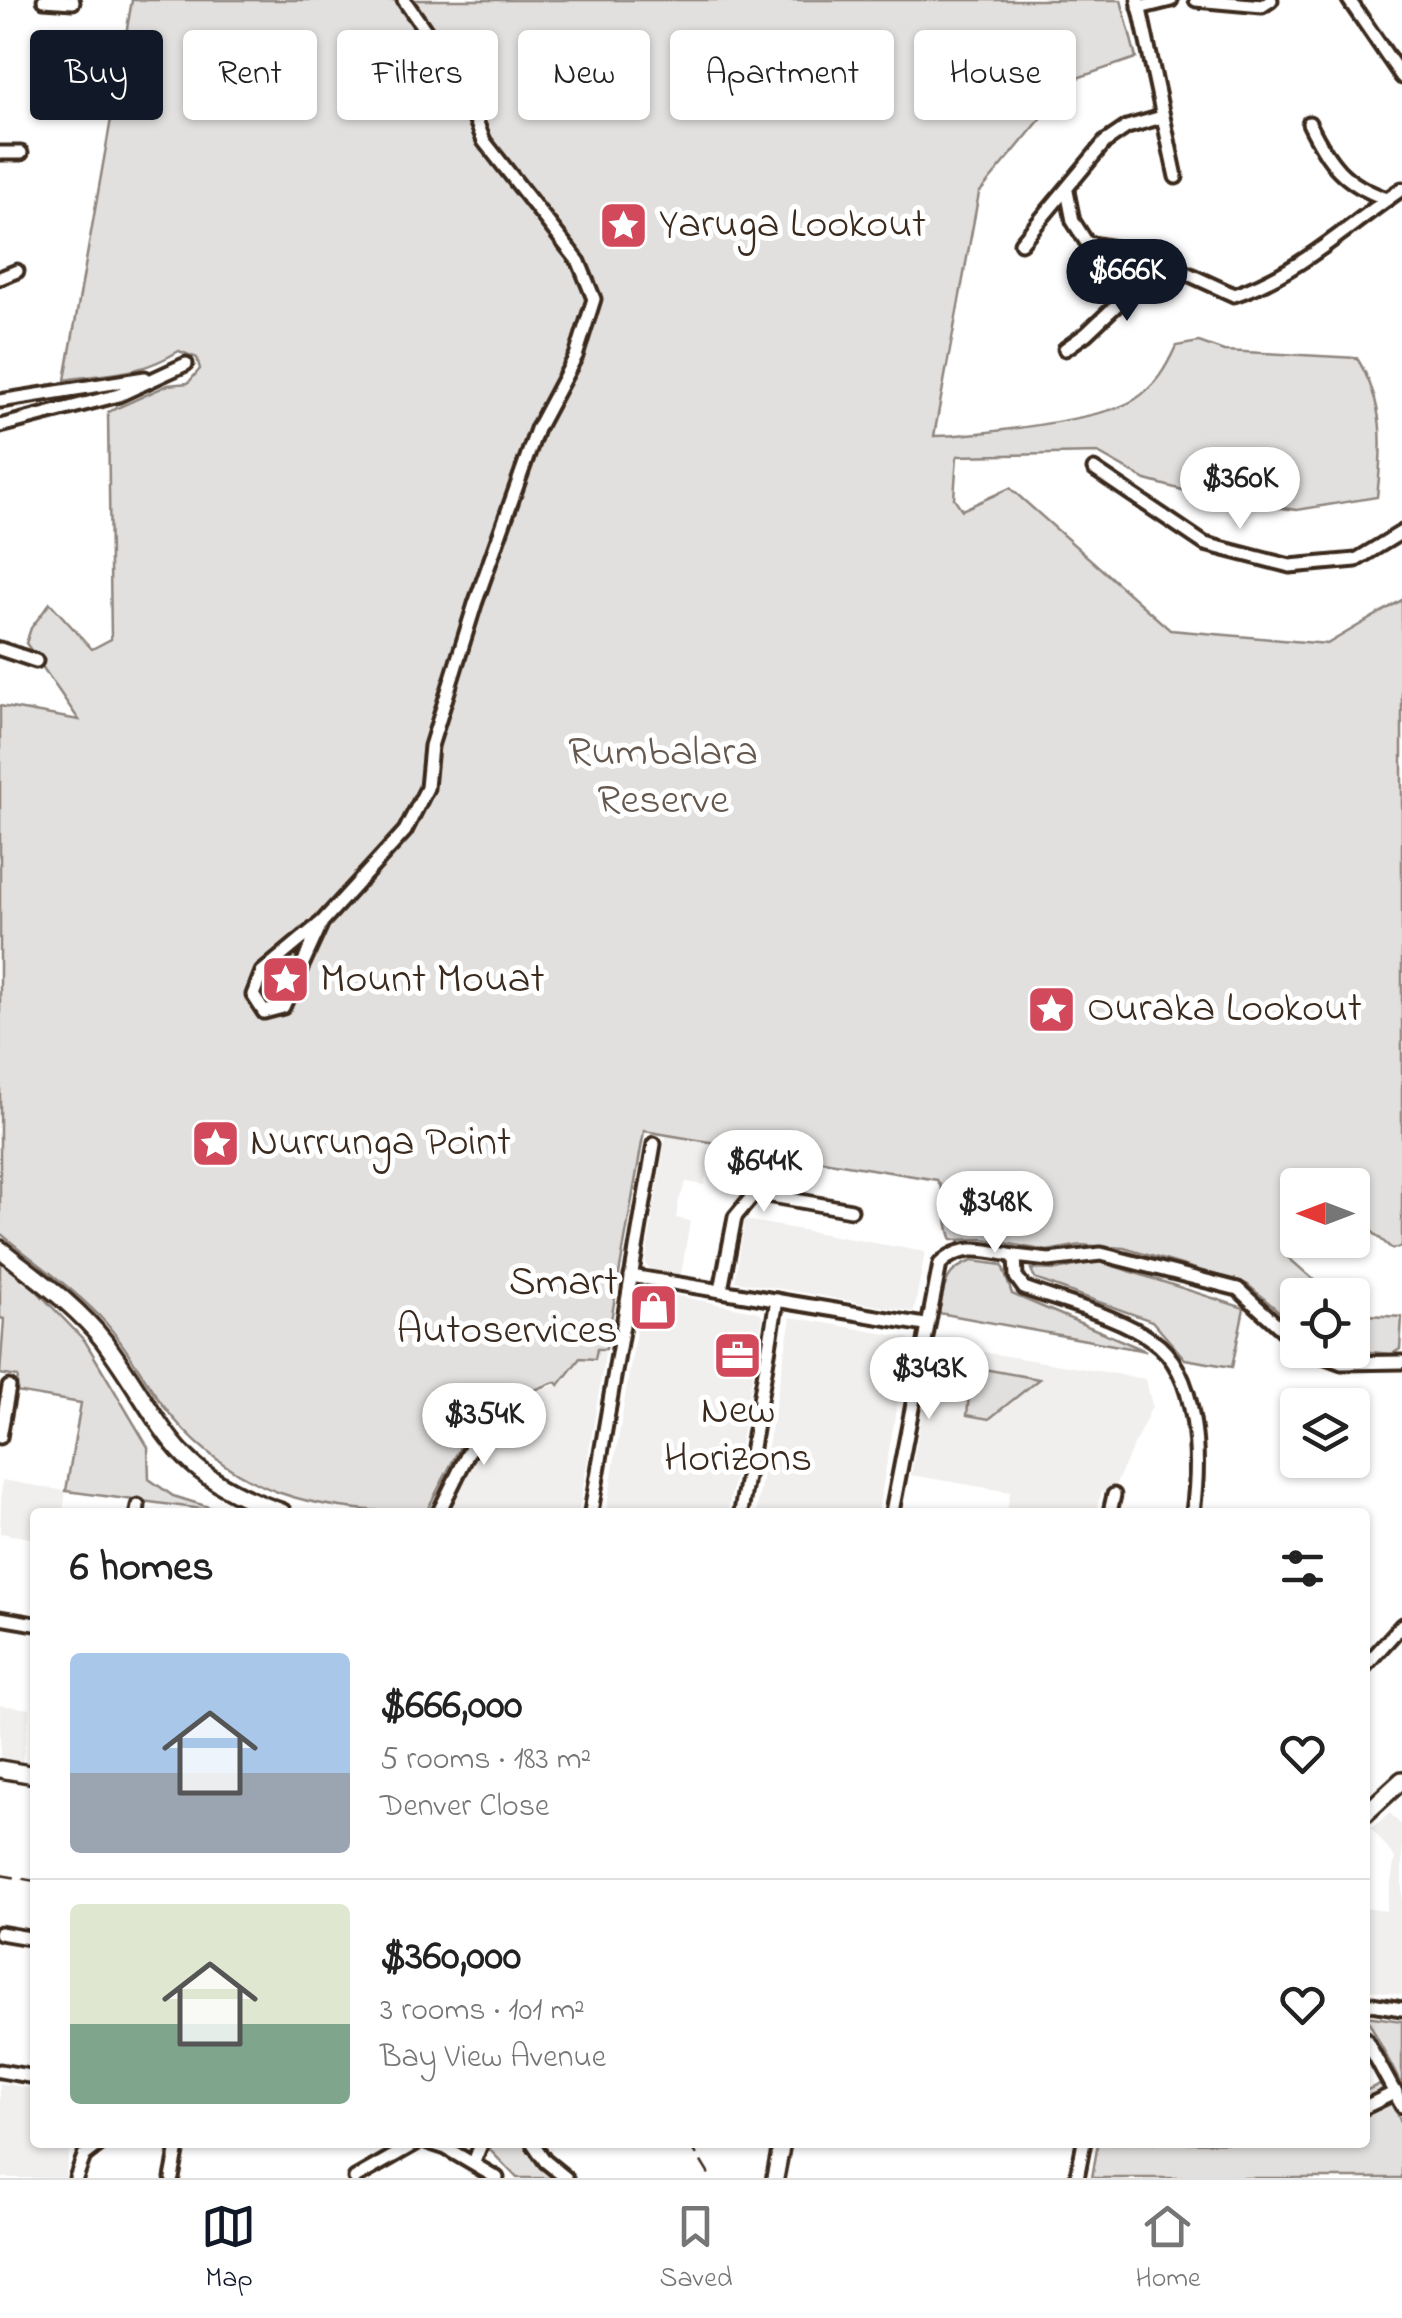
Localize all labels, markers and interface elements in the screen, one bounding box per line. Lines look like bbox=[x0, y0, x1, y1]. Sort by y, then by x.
chip: Buy bbox=[30, 30, 163, 120]
chip: Rent bbox=[183, 30, 317, 120]
chip: Filters bbox=[337, 30, 498, 120]
chip: New bbox=[518, 30, 650, 120]
chip: Apartment bbox=[670, 30, 894, 120]
chip: House bbox=[914, 30, 1076, 120]
place label: Yaruga Lookout bbox=[659, 195, 926, 256]
place icon: Yaruga Lookout bbox=[598, 199, 650, 251]
pin: $666K bbox=[1057, 239, 1197, 324]
text: $666K bbox=[1088, 248, 1166, 295]
pin: $360K bbox=[1170, 447, 1310, 532]
text: $360K bbox=[1202, 456, 1278, 503]
park label: Rumbalara Reserve bbox=[568, 723, 758, 832]
place label: Mount Mouat bbox=[320, 950, 545, 1011]
place icon: Mount Mouat bbox=[259, 954, 311, 1006]
place label: Ouraka Lookout bbox=[1087, 979, 1362, 1040]
place icon: Ouraka Lookout bbox=[1026, 983, 1078, 1035]
place label: Nurrunga Point bbox=[250, 1113, 511, 1174]
place icon: Nurrunga Point bbox=[189, 1117, 241, 1169]
pin: $644K bbox=[694, 1130, 834, 1215]
text: $644K bbox=[726, 1139, 802, 1186]
north arrow bbox=[1280, 1168, 1370, 1258]
map controls bbox=[1280, 1168, 1370, 1478]
pin: $348K bbox=[925, 1171, 1065, 1256]
text: $348K bbox=[958, 1180, 1032, 1227]
place label: Smart Autoservices bbox=[396, 1253, 618, 1362]
button: locate bbox=[1280, 1278, 1370, 1368]
shop icon: Smart Autoservices bbox=[627, 1281, 679, 1333]
office icon: New Horizons bbox=[712, 1329, 764, 1381]
pin: $343K bbox=[859, 1337, 999, 1422]
text: $343K bbox=[892, 1346, 966, 1393]
place label: New Horizons bbox=[664, 1381, 812, 1490]
pin: $354K bbox=[414, 1383, 554, 1468]
button: layers bbox=[1280, 1388, 1370, 1478]
text: $354K bbox=[444, 1392, 524, 1439]
text: 6 homes bbox=[70, 1538, 214, 1599]
icon: filters bbox=[1275, 1541, 1330, 1596]
text: $666,000 bbox=[380, 1676, 523, 1737]
icon: home bbox=[150, 1693, 270, 1813]
icon: heart bbox=[1275, 1726, 1330, 1781]
text: 5 rooms · 183 m² bbox=[380, 1737, 591, 1784]
text: Denver Close bbox=[380, 1784, 549, 1831]
text: $360,000 bbox=[380, 1927, 521, 1988]
icon: home bbox=[150, 1944, 270, 2064]
icon: heart bbox=[1275, 1977, 1330, 2032]
text: 3 rooms · 101 m² bbox=[380, 1988, 585, 2035]
text: Bay View Avenue bbox=[380, 2035, 606, 2082]
tab: Map bbox=[201, 2199, 256, 2300]
tab: Saved bbox=[659, 2199, 732, 2300]
tab: Home bbox=[1135, 2199, 1201, 2300]

